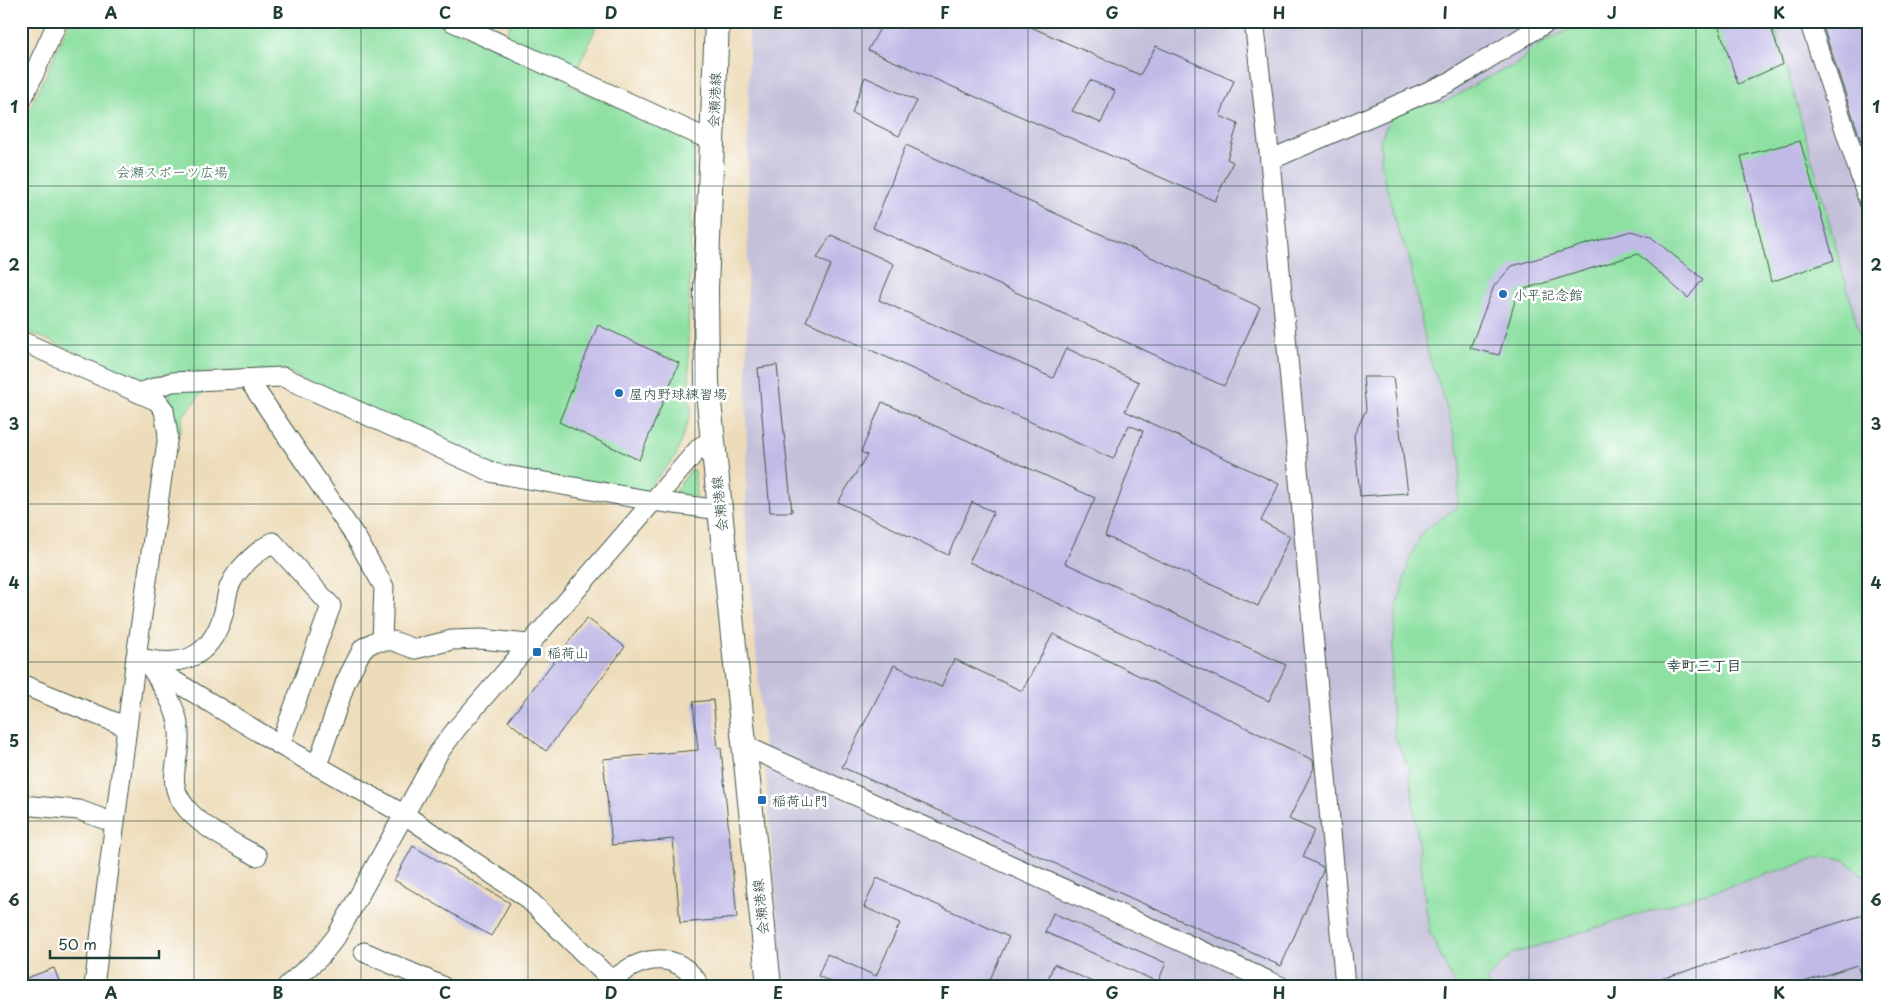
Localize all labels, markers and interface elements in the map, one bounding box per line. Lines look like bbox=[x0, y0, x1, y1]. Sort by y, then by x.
text: A bbox=[105, 0, 118, 24]
text: B bbox=[273, 0, 284, 24]
text: C bbox=[439, 0, 451, 24]
text: D bbox=[605, 0, 617, 24]
text: E bbox=[773, 0, 783, 24]
text: F bbox=[940, 0, 950, 24]
text: G bbox=[1105, 0, 1119, 24]
text: H bbox=[1273, 0, 1285, 24]
text: I bbox=[1442, 0, 1448, 24]
text: J bbox=[1607, 0, 1617, 24]
text: K bbox=[1773, 0, 1785, 24]
street label: 会瀬港線 bbox=[703, 72, 725, 128]
text: 1 bbox=[10, 94, 18, 118]
text: 1 bbox=[1872, 94, 1880, 118]
park label: 会瀬スポーツ広場 bbox=[116, 161, 228, 182]
text: 2 bbox=[8, 252, 20, 276]
text: 2 bbox=[1870, 252, 1882, 276]
place label: 小平記念館 bbox=[1513, 284, 1583, 305]
marker: 小平記念館 bbox=[1497, 288, 1509, 300]
place label: 屋内野球練習場 bbox=[629, 383, 727, 404]
marker: 屋内野球練習場 bbox=[613, 387, 625, 399]
text: 3 bbox=[9, 411, 19, 435]
text: 3 bbox=[1871, 411, 1881, 435]
street label: 会瀬港線 bbox=[706, 475, 732, 533]
text: 4 bbox=[9, 570, 20, 594]
text: 4 bbox=[1871, 570, 1882, 594]
place label: 稲荷山 bbox=[547, 642, 589, 663]
marker: 稲荷山 bbox=[531, 646, 543, 658]
district label: 幸町三丁目 bbox=[1666, 653, 1742, 676]
text: 5 bbox=[9, 728, 19, 752]
text: 5 bbox=[1871, 728, 1881, 752]
place label: 稲荷山門 bbox=[772, 790, 828, 811]
marker: 稲荷山門 bbox=[756, 794, 768, 806]
street label: 会瀬港線 bbox=[747, 878, 773, 936]
text: 6 bbox=[8, 887, 20, 911]
text: 6 bbox=[1870, 887, 1882, 911]
scale bar bbox=[50, 927, 159, 959]
text: 50 m bbox=[58, 932, 97, 955]
text: A bbox=[105, 980, 118, 1004]
text: B bbox=[273, 980, 284, 1004]
text: C bbox=[439, 980, 451, 1004]
text: D bbox=[605, 980, 617, 1004]
text: E bbox=[773, 980, 783, 1004]
text: F bbox=[940, 980, 950, 1004]
text: G bbox=[1105, 980, 1119, 1004]
text: H bbox=[1273, 980, 1285, 1004]
text: I bbox=[1442, 980, 1448, 1004]
text: J bbox=[1607, 980, 1617, 1004]
text: K bbox=[1773, 980, 1785, 1004]

